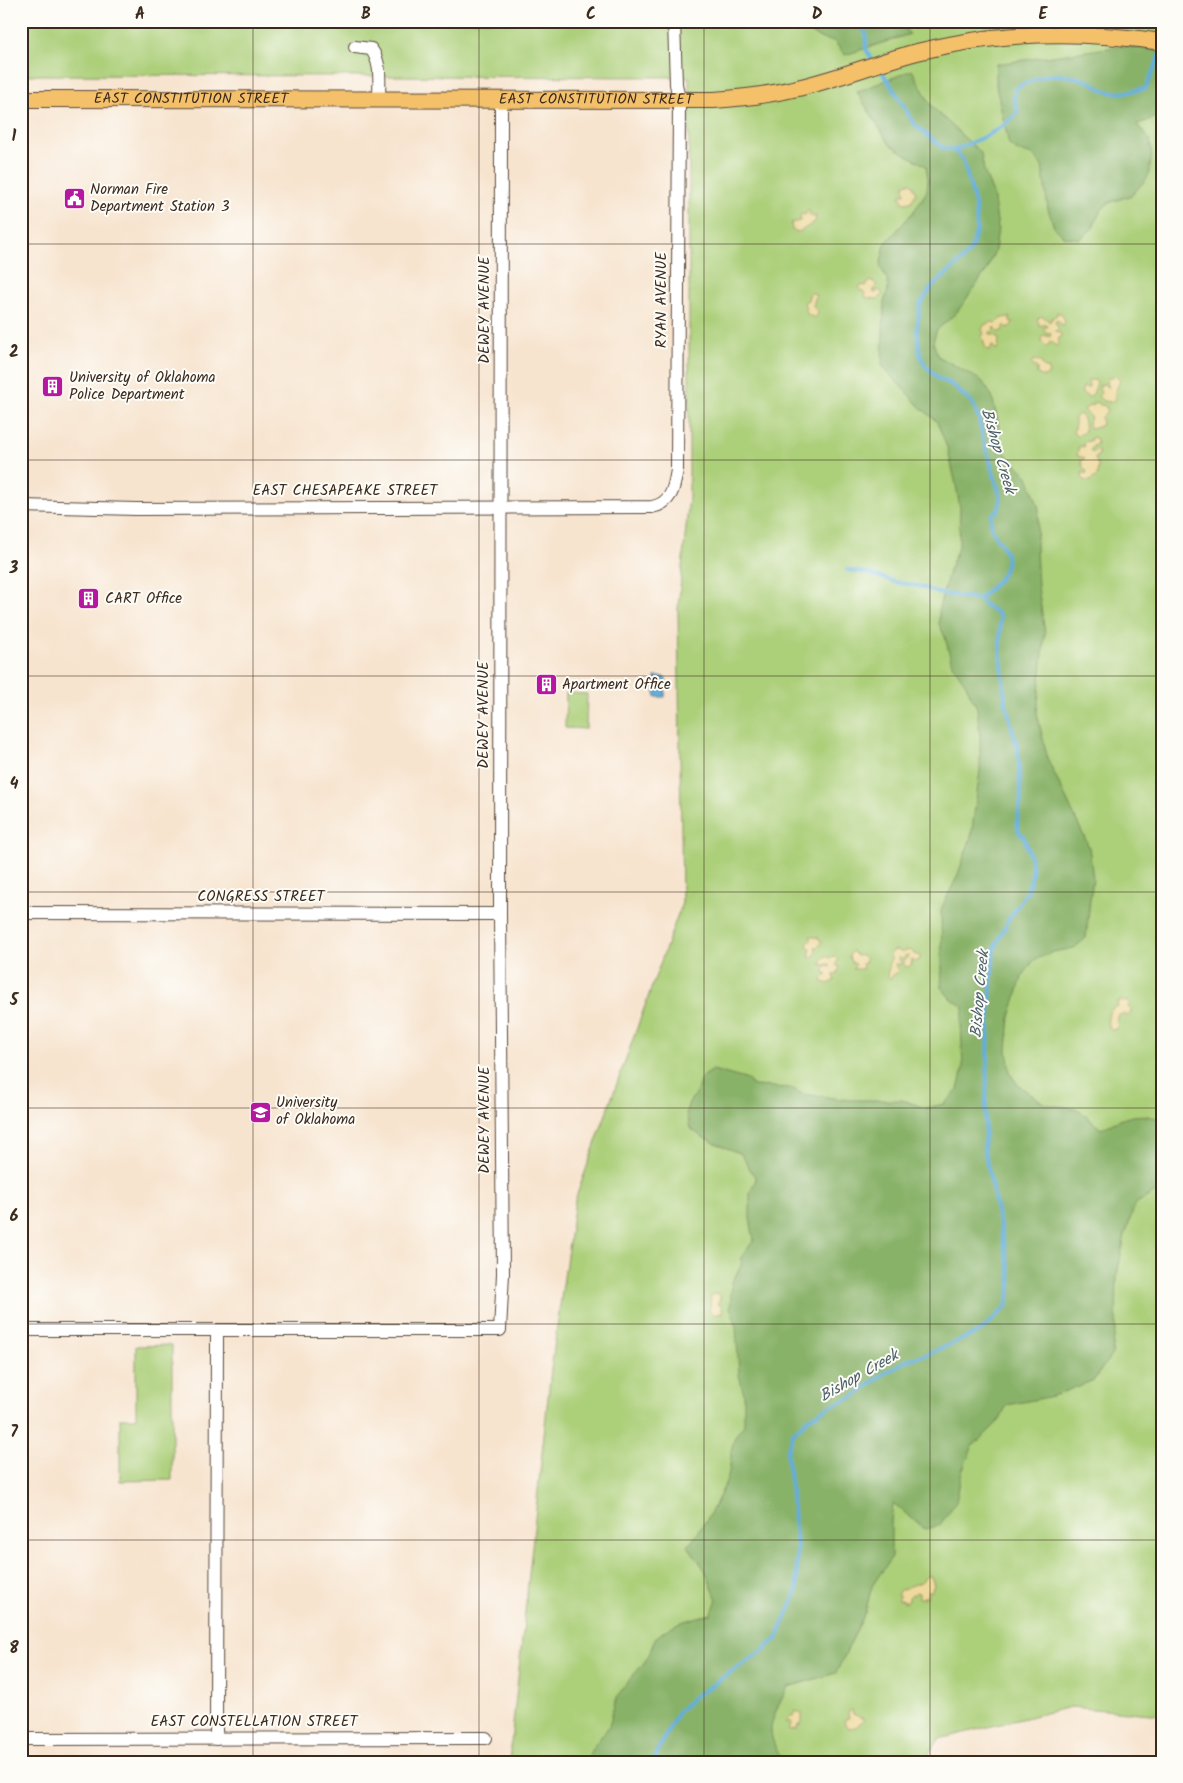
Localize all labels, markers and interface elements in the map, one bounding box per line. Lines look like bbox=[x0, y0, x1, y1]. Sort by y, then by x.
text: A bbox=[135, 2, 145, 27]
text: B bbox=[361, 2, 371, 27]
text: C bbox=[586, 2, 596, 27]
text: D bbox=[812, 2, 823, 27]
text: E bbox=[1039, 2, 1049, 27]
street label: EAST CONSTITUTION STREET bbox=[94, 87, 290, 111]
street label: EAST CONSTITUTION STREET bbox=[499, 88, 695, 112]
text: 1 bbox=[12, 124, 17, 149]
place label: Norman Fire Department Station 3 bbox=[90, 178, 230, 219]
public building icon: Norman Fire Department Station 3 bbox=[62, 187, 86, 211]
street label: RYAN AVENUE bbox=[650, 251, 674, 348]
street label: DEWEY AVENUE bbox=[473, 255, 497, 364]
text: 2 bbox=[9, 340, 19, 365]
place label: University of Oklahoma Police Department bbox=[69, 366, 216, 407]
building icon: University of Oklahoma Police Department bbox=[41, 375, 65, 399]
water label: Bishop Creek bbox=[974, 405, 1023, 499]
street label: EAST CHESAPEAKE STREET bbox=[253, 479, 439, 503]
text: 3 bbox=[9, 556, 19, 581]
building icon: CART Office bbox=[77, 587, 101, 611]
place label: CART Office bbox=[105, 587, 182, 611]
street label: DEWEY AVENUE bbox=[472, 660, 496, 769]
building icon: Apartment Office bbox=[534, 673, 558, 697]
place label: Apartment Office bbox=[562, 673, 671, 697]
text: 4 bbox=[10, 772, 19, 797]
street label: CONGRESS STREET bbox=[197, 885, 327, 909]
water label: Bishop Creek bbox=[964, 947, 996, 1039]
text: 5 bbox=[9, 988, 20, 1013]
street label: DEWEY AVENUE bbox=[473, 1065, 497, 1174]
place label: University of Oklahoma bbox=[276, 1091, 355, 1132]
school or university icon: University of Oklahoma bbox=[248, 1100, 272, 1124]
text: 6 bbox=[10, 1204, 19, 1229]
water label: Bishop Creek bbox=[815, 1342, 905, 1409]
text: 7 bbox=[10, 1420, 18, 1445]
text: 8 bbox=[9, 1636, 19, 1661]
street label: EAST CONSTELLATION STREET bbox=[151, 1710, 359, 1734]

